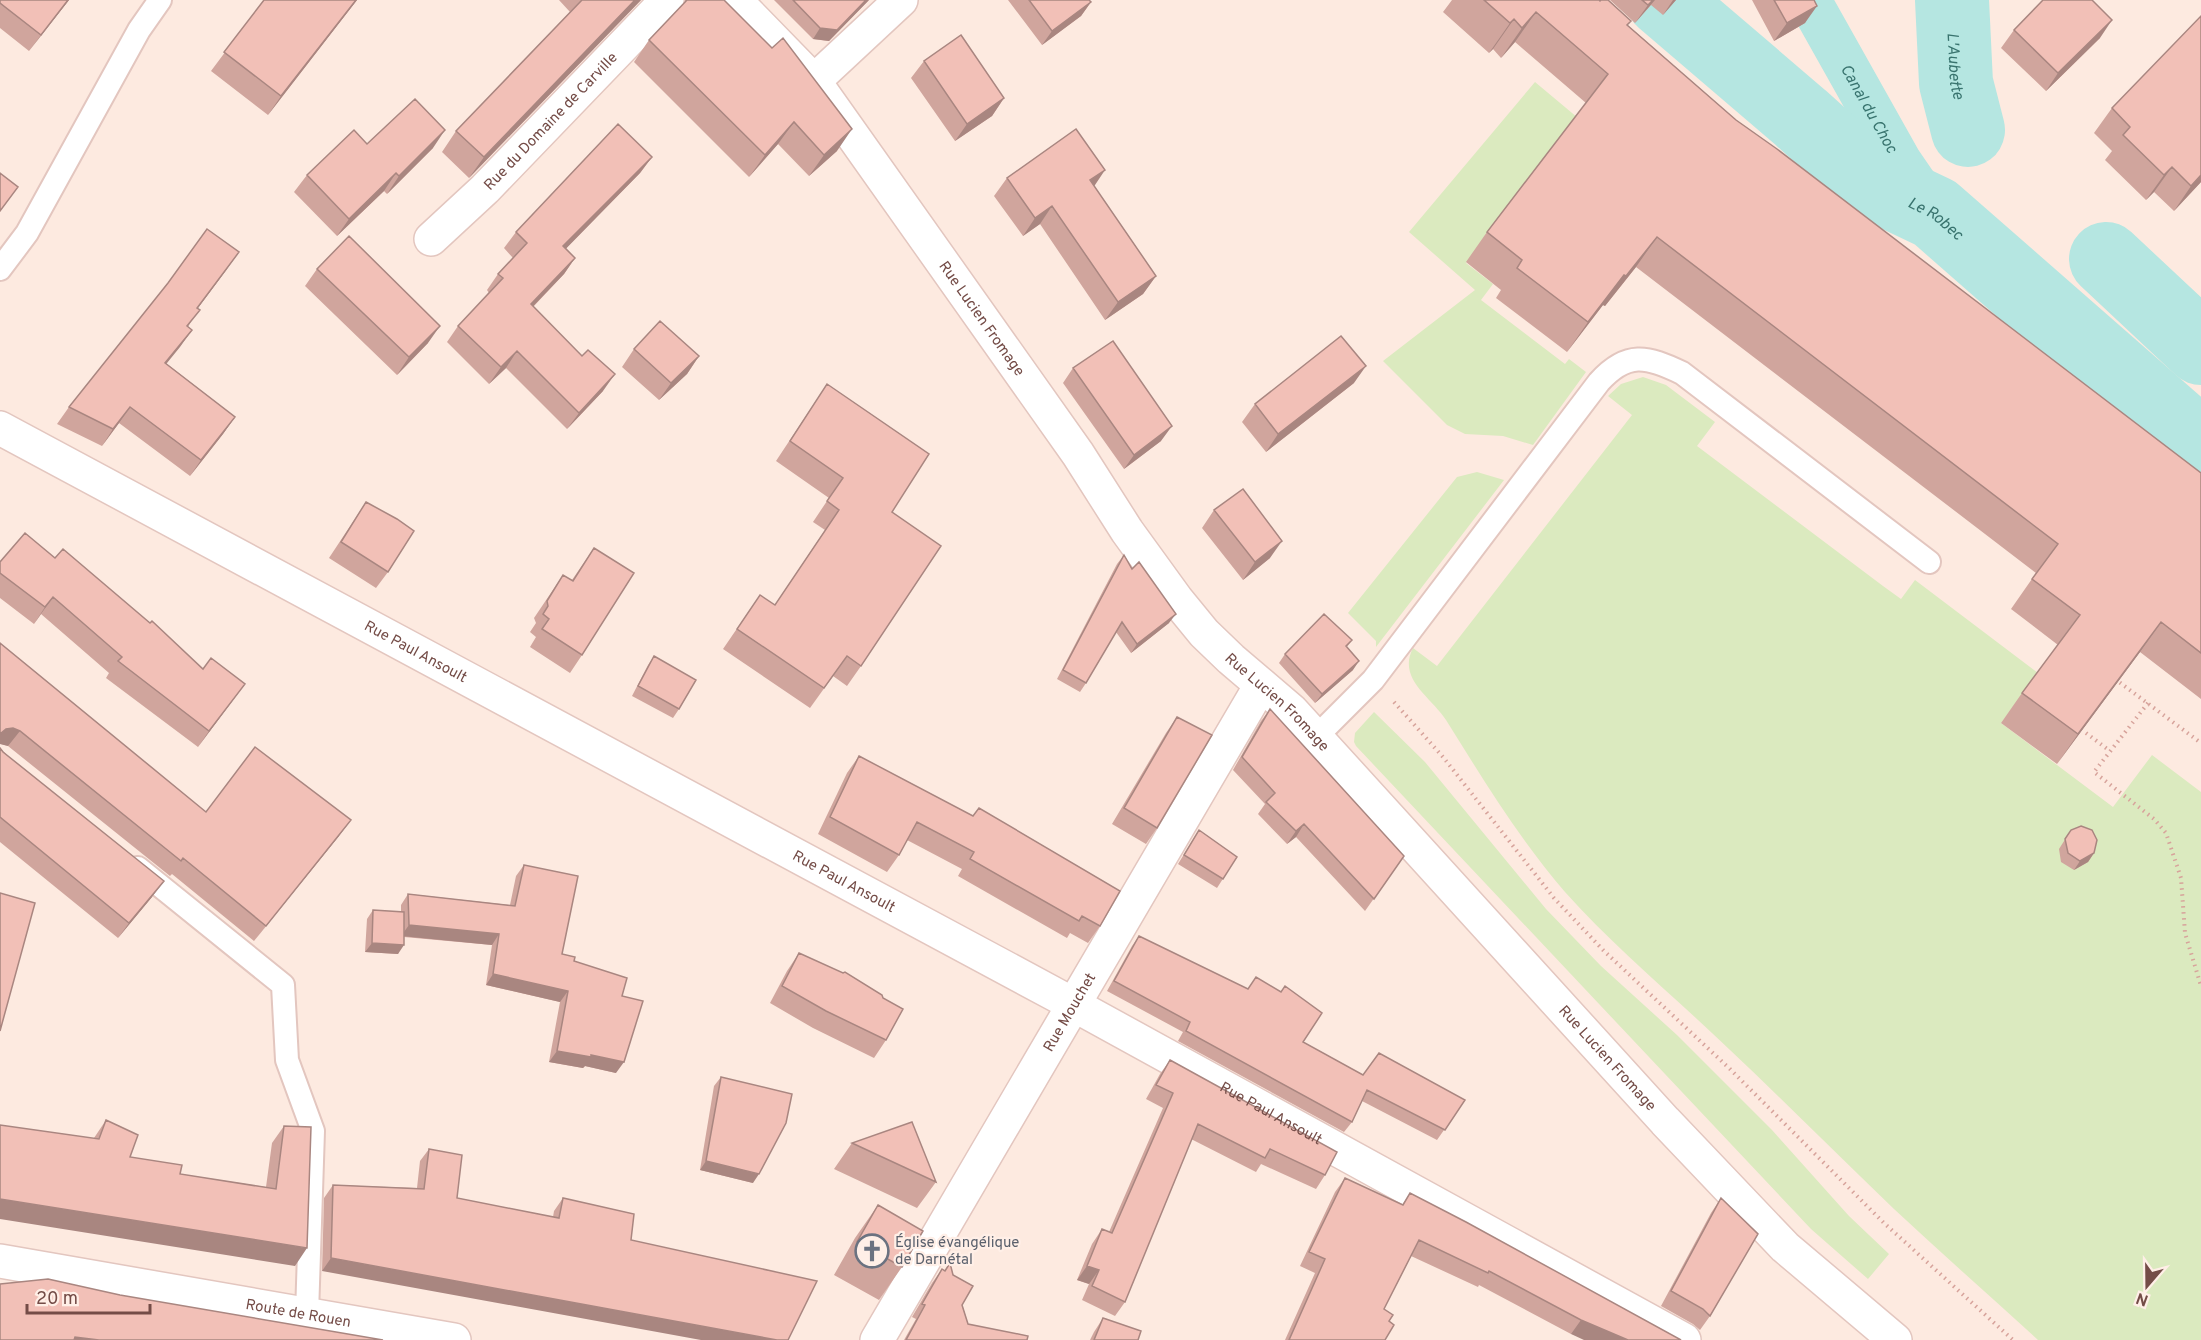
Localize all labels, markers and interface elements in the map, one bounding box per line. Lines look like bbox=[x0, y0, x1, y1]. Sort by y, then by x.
water label: L'Aubette bbox=[1942, 32, 1968, 102]
street label: Rue du Domaine de Carville bbox=[481, 49, 622, 195]
water label: Canal du Choc bbox=[1835, 61, 1901, 157]
water label: Le Robec bbox=[1904, 194, 1967, 246]
street label: Rue Lucien Fromage bbox=[934, 258, 1028, 380]
street label: Rue Paul Ansoult bbox=[360, 617, 470, 688]
street label: Rue Lucien Fromage bbox=[1220, 650, 1332, 756]
street label: Rue Paul Ansoult bbox=[789, 847, 898, 918]
street label: Rue Mouchet bbox=[1040, 970, 1101, 1056]
street label: Rue Lucien Fromage bbox=[1554, 1002, 1660, 1116]
street label: Rue Paul Ansoult bbox=[1216, 1079, 1325, 1150]
church icon: Église évangélique de Darnétal bbox=[854, 1233, 890, 1269]
place label: Église évangélique de Darnétal bbox=[895, 1233, 1019, 1270]
north arrow bbox=[2117, 1256, 2177, 1316]
scale bar bbox=[27, 1277, 150, 1315]
text: N bbox=[2134, 1287, 2151, 1310]
text: 20 m bbox=[36, 1288, 78, 1311]
street label: Route de Rouen bbox=[244, 1296, 352, 1333]

